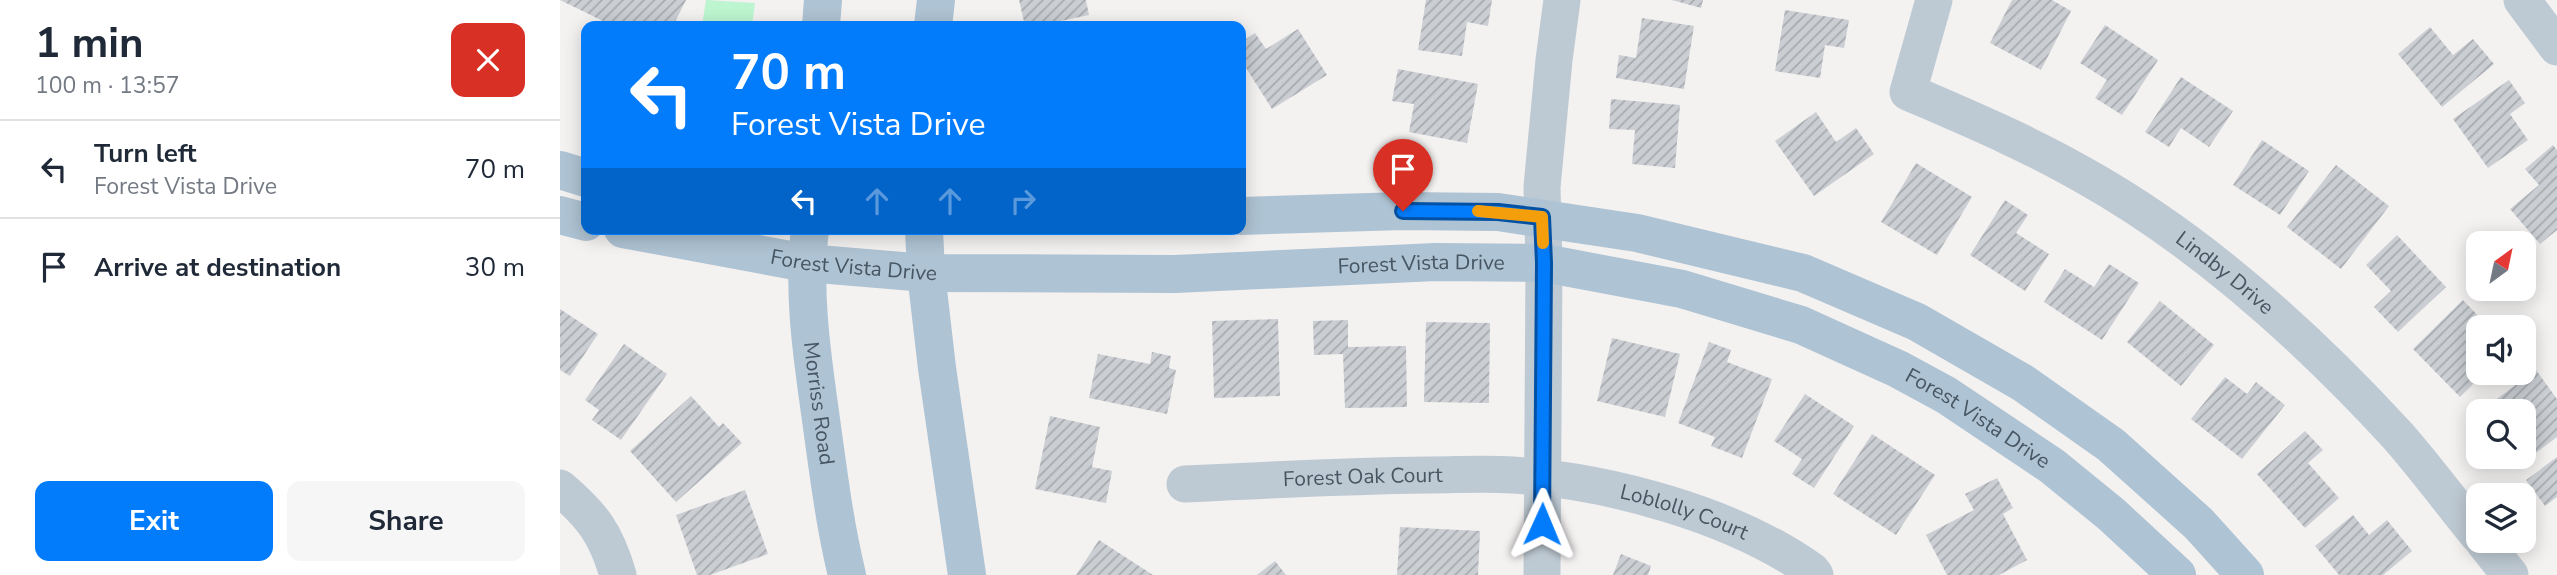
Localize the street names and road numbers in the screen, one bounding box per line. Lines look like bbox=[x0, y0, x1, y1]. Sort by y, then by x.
street label: Lindby Drive bbox=[2170, 225, 2280, 321]
street label: Forest Vista Drive bbox=[768, 243, 937, 287]
street label: Forest Vista Drive bbox=[1337, 248, 1505, 281]
street label: Morriss Road bbox=[797, 340, 841, 467]
street label: Forest Vista Drive bbox=[1900, 362, 2056, 475]
street label: Forest Oak Court bbox=[1282, 461, 1443, 493]
street label: Loblolly Court bbox=[1617, 478, 1754, 547]

